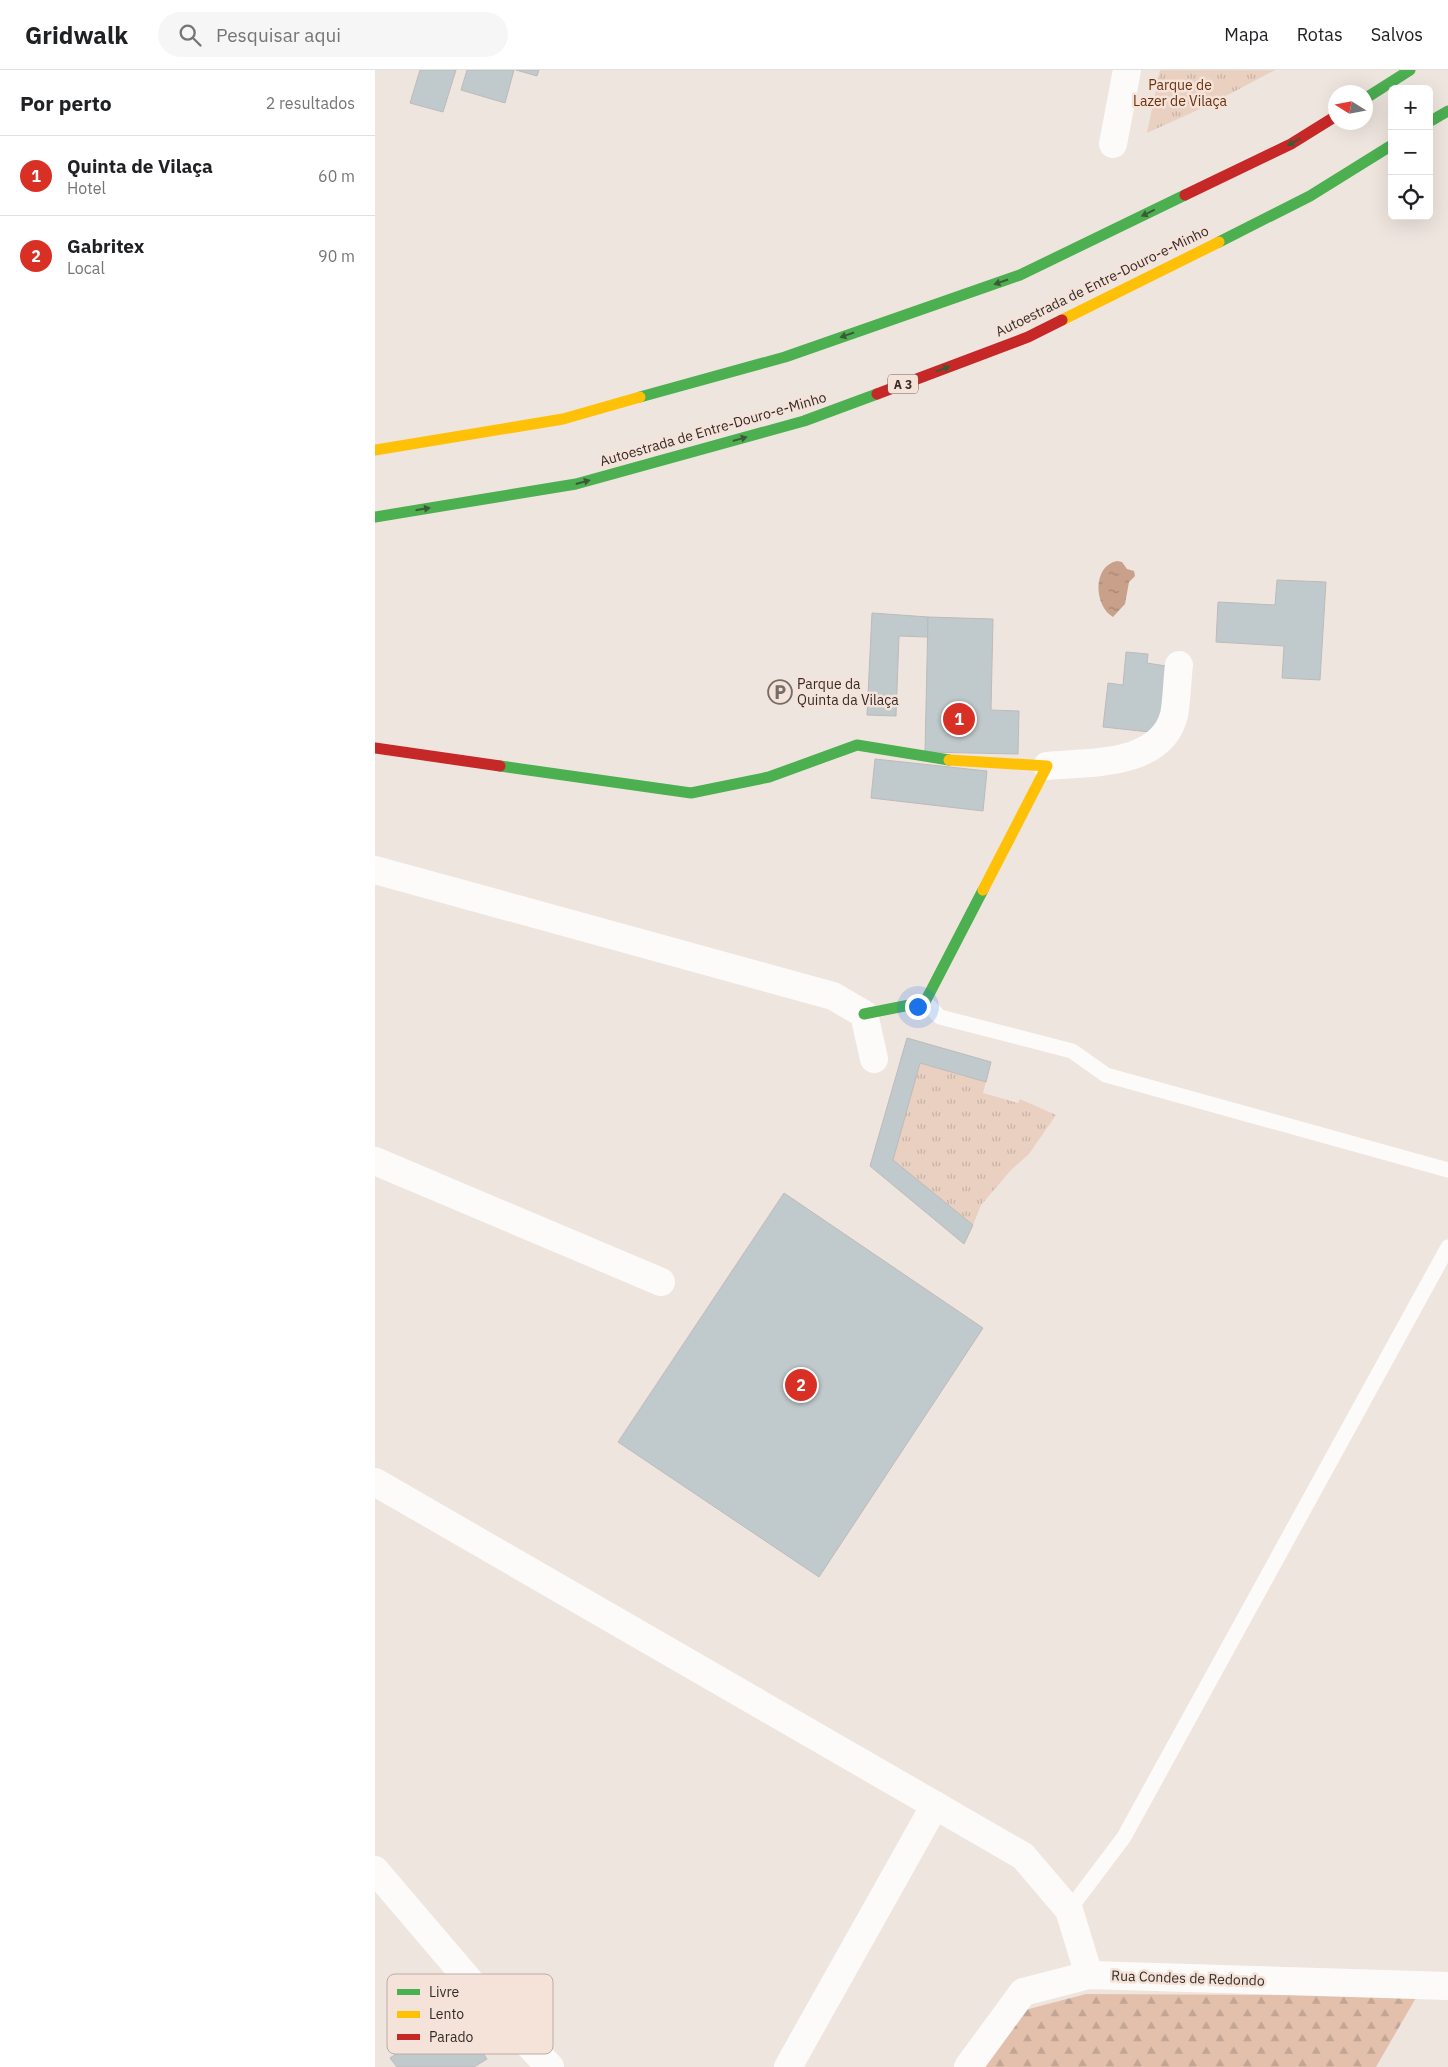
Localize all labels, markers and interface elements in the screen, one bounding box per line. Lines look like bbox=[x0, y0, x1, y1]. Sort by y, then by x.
search box bbox=[158, 12, 508, 57]
text: Gridwalk bbox=[25, 19, 128, 51]
icon: search bbox=[176, 21, 204, 49]
text: Pesquisar aqui bbox=[216, 23, 341, 47]
text: Mapa bbox=[1224, 23, 1269, 46]
text: Rotas bbox=[1297, 23, 1343, 46]
text: Salvos bbox=[1371, 23, 1423, 46]
park label: Parque de Lazer de Vilaça bbox=[1133, 76, 1227, 110]
north arrow bbox=[1328, 85, 1373, 130]
map controls bbox=[1388, 85, 1433, 220]
button: + bbox=[1388, 85, 1433, 130]
text: Por perto bbox=[20, 89, 112, 117]
text: 2 resultados bbox=[266, 93, 355, 113]
button: − bbox=[1388, 130, 1433, 175]
one-way arrow bbox=[1287, 138, 1301, 146]
text: Quinta de Vilaça bbox=[67, 154, 213, 178]
text: 1 bbox=[31, 166, 41, 186]
text: 60 m bbox=[318, 166, 355, 186]
button: locate bbox=[1388, 175, 1433, 220]
text: Hotel bbox=[67, 178, 106, 198]
one-way arrow bbox=[1141, 209, 1155, 217]
street label: Autoestrada de Entre-Douro-e-Minho bbox=[992, 221, 1212, 341]
text: Gabritex bbox=[67, 234, 144, 258]
text: 2 bbox=[31, 246, 41, 266]
text: 90 m bbox=[318, 246, 355, 266]
text: Local bbox=[67, 258, 105, 278]
one-way arrow bbox=[993, 278, 1008, 286]
one-way arrow bbox=[840, 332, 855, 340]
one-way arrow bbox=[936, 365, 951, 373]
road number: A 3 bbox=[888, 374, 918, 394]
street label: Autoestrada de Entre-Douro-e-Minho bbox=[598, 388, 829, 470]
one-way arrow bbox=[733, 434, 748, 442]
one-way arrow bbox=[576, 478, 591, 486]
one-way arrow bbox=[415, 504, 431, 512]
place label: Parque da Quinta da Vilaça bbox=[797, 675, 899, 709]
parking icon: Parque da Quinta da Vilaça bbox=[767, 679, 793, 705]
pin: 1 bbox=[943, 700, 975, 738]
your location bbox=[905, 994, 931, 1020]
pin: 2 bbox=[785, 1366, 817, 1404]
street label: Rua Condes de Redondo bbox=[1111, 1966, 1265, 1990]
legend bbox=[387, 1974, 553, 2054]
text: Livre bbox=[429, 1983, 459, 2001]
text: Lento bbox=[429, 2005, 464, 2023]
text: Parado bbox=[429, 2028, 473, 2046]

